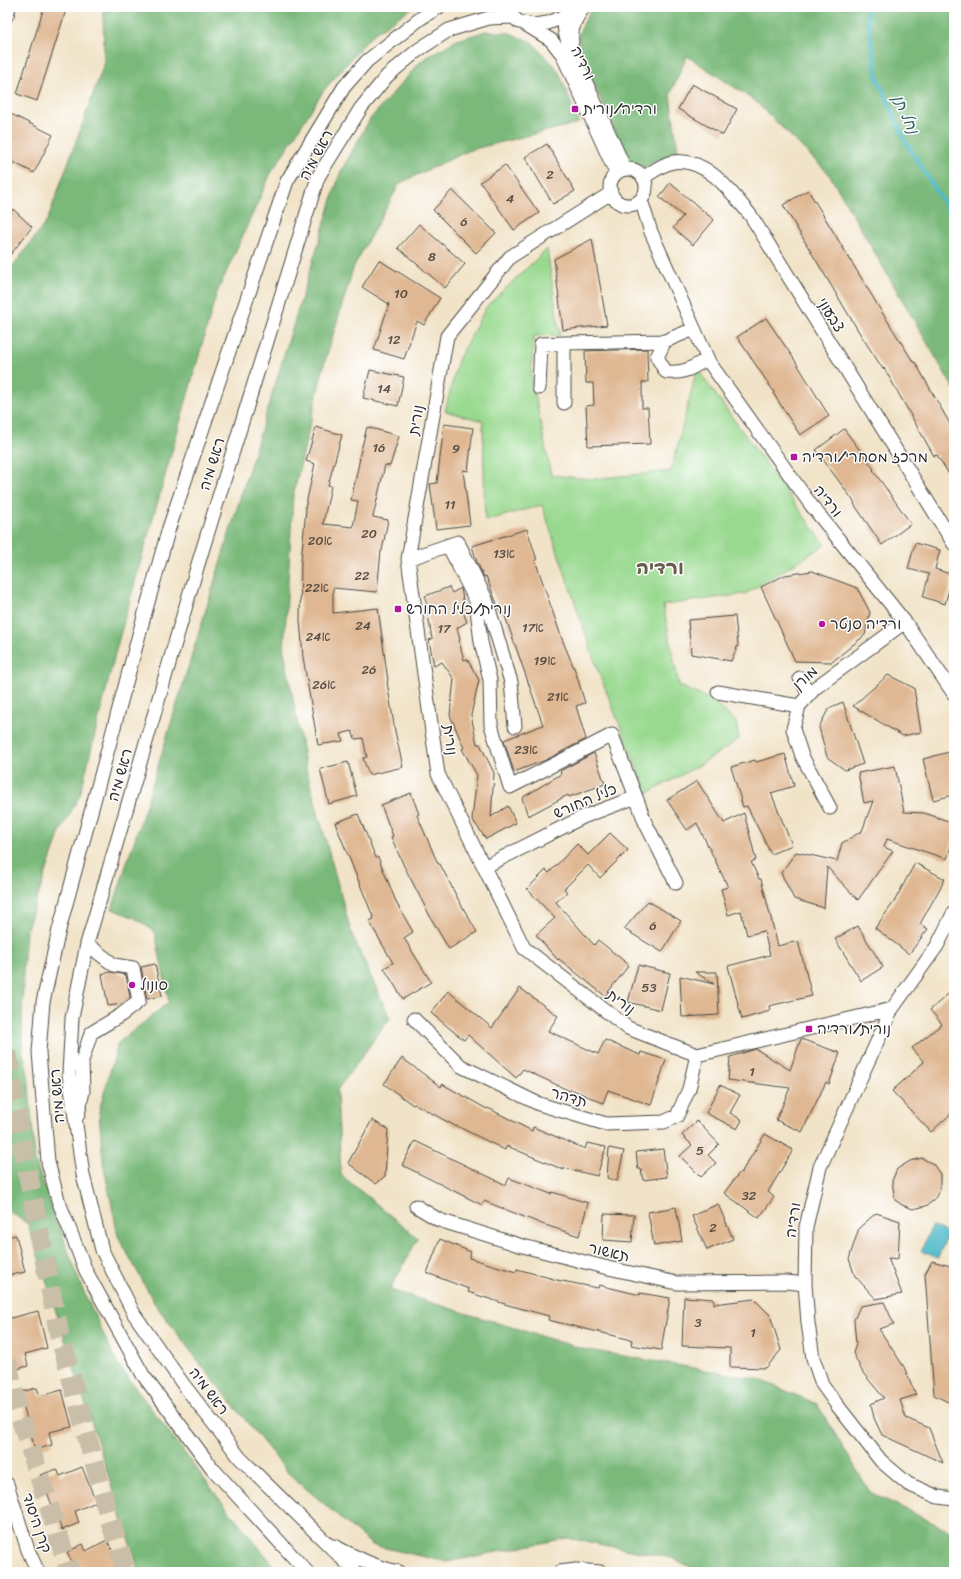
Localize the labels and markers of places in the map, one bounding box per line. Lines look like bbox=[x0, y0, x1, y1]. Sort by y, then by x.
place label: ורדיה/נורית bbox=[582, 96, 657, 122]
marker: ורדיה/נורית bbox=[570, 104, 580, 114]
place label: מרכז מסחרי/ורדיה bbox=[802, 444, 928, 470]
marker: מרכז מסחרי/ורדיה bbox=[789, 452, 799, 462]
place label: נורית/כליל החורש bbox=[406, 596, 511, 622]
marker: נורית/כליל החורש bbox=[393, 604, 403, 614]
place label: ורדיה סנטר bbox=[830, 611, 901, 637]
marker: ורדיה סנטר bbox=[817, 619, 827, 629]
place label: סונול bbox=[140, 972, 168, 998]
marker: סונול bbox=[127, 980, 137, 990]
place label: נורית/ורדיה bbox=[817, 1016, 891, 1042]
marker: נורית/ורדיה bbox=[804, 1024, 814, 1034]

